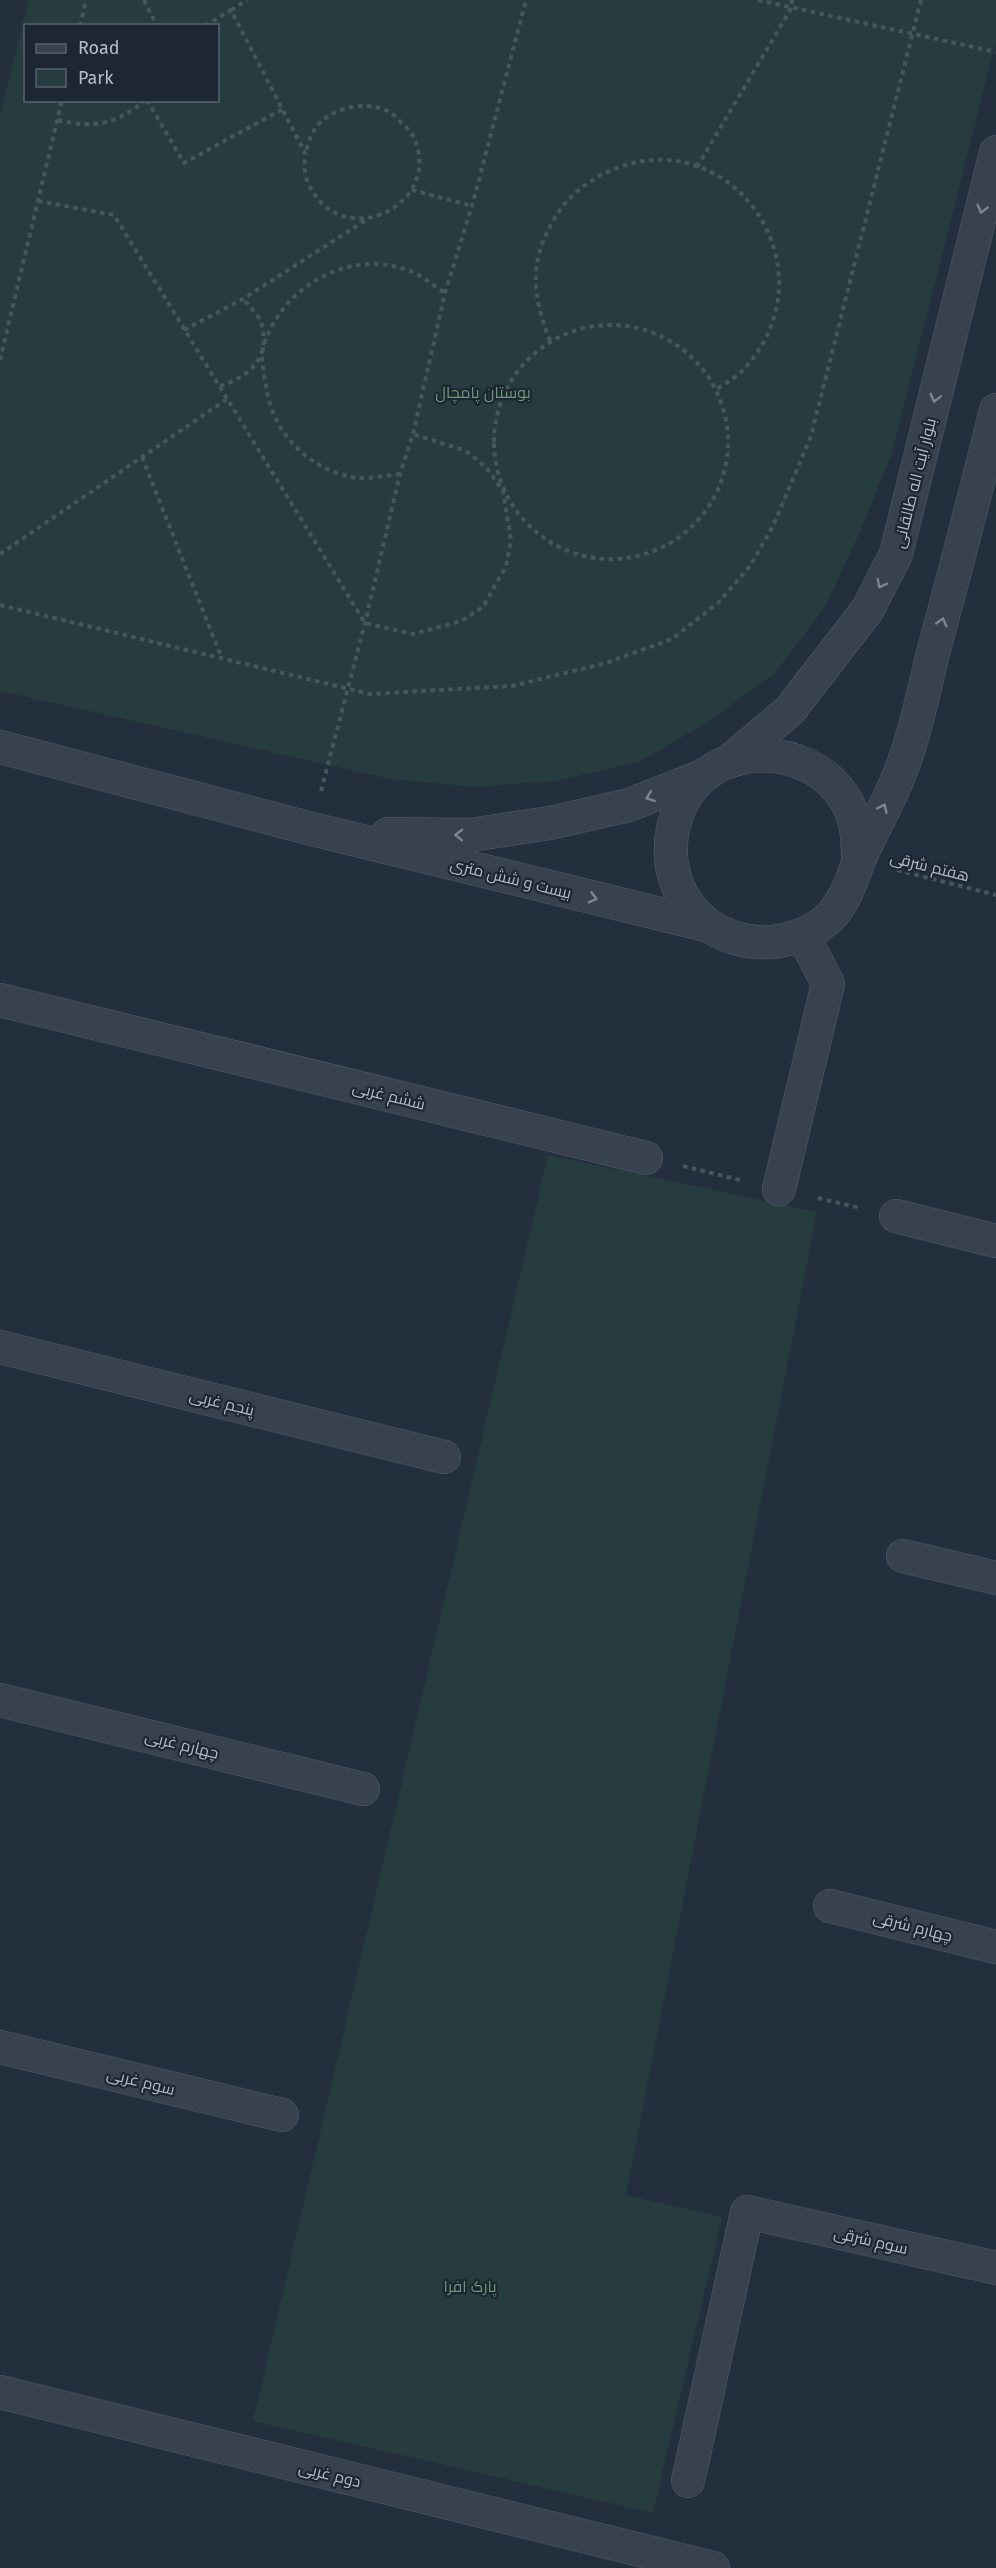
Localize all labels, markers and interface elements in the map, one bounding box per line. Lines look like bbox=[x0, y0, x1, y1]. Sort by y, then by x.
legend bbox=[24, 24, 219, 102]
text: Road bbox=[78, 37, 120, 59]
text: Park bbox=[78, 67, 114, 89]
one-way arrow bbox=[976, 203, 989, 213]
park label: بوستان پامچال bbox=[435, 383, 531, 404]
one-way arrow bbox=[929, 393, 942, 403]
street label: بلوار آیت اله طالقانی bbox=[889, 416, 941, 550]
one-way arrow bbox=[876, 578, 888, 589]
one-way arrow bbox=[934, 617, 947, 627]
one-way arrow bbox=[645, 790, 656, 802]
one-way arrow bbox=[876, 803, 888, 814]
one-way arrow bbox=[455, 829, 464, 841]
street label: هفتم شرقی bbox=[888, 847, 971, 887]
street label: بیست و شش متری bbox=[448, 854, 574, 904]
one-way arrow bbox=[588, 890, 598, 903]
street label: ششم غربی bbox=[350, 1077, 427, 1116]
street label: پنجم غربی bbox=[187, 1385, 257, 1422]
street label: چهارم غربی bbox=[143, 1726, 221, 1765]
street label: چهارم شرقی bbox=[871, 1907, 955, 1947]
street label: سوم غربی bbox=[104, 2064, 177, 2101]
street label: سوم شرقی bbox=[832, 2223, 910, 2260]
park label: پارک افرا bbox=[443, 2277, 497, 2298]
street label: دوم غربی bbox=[296, 2458, 363, 2493]

